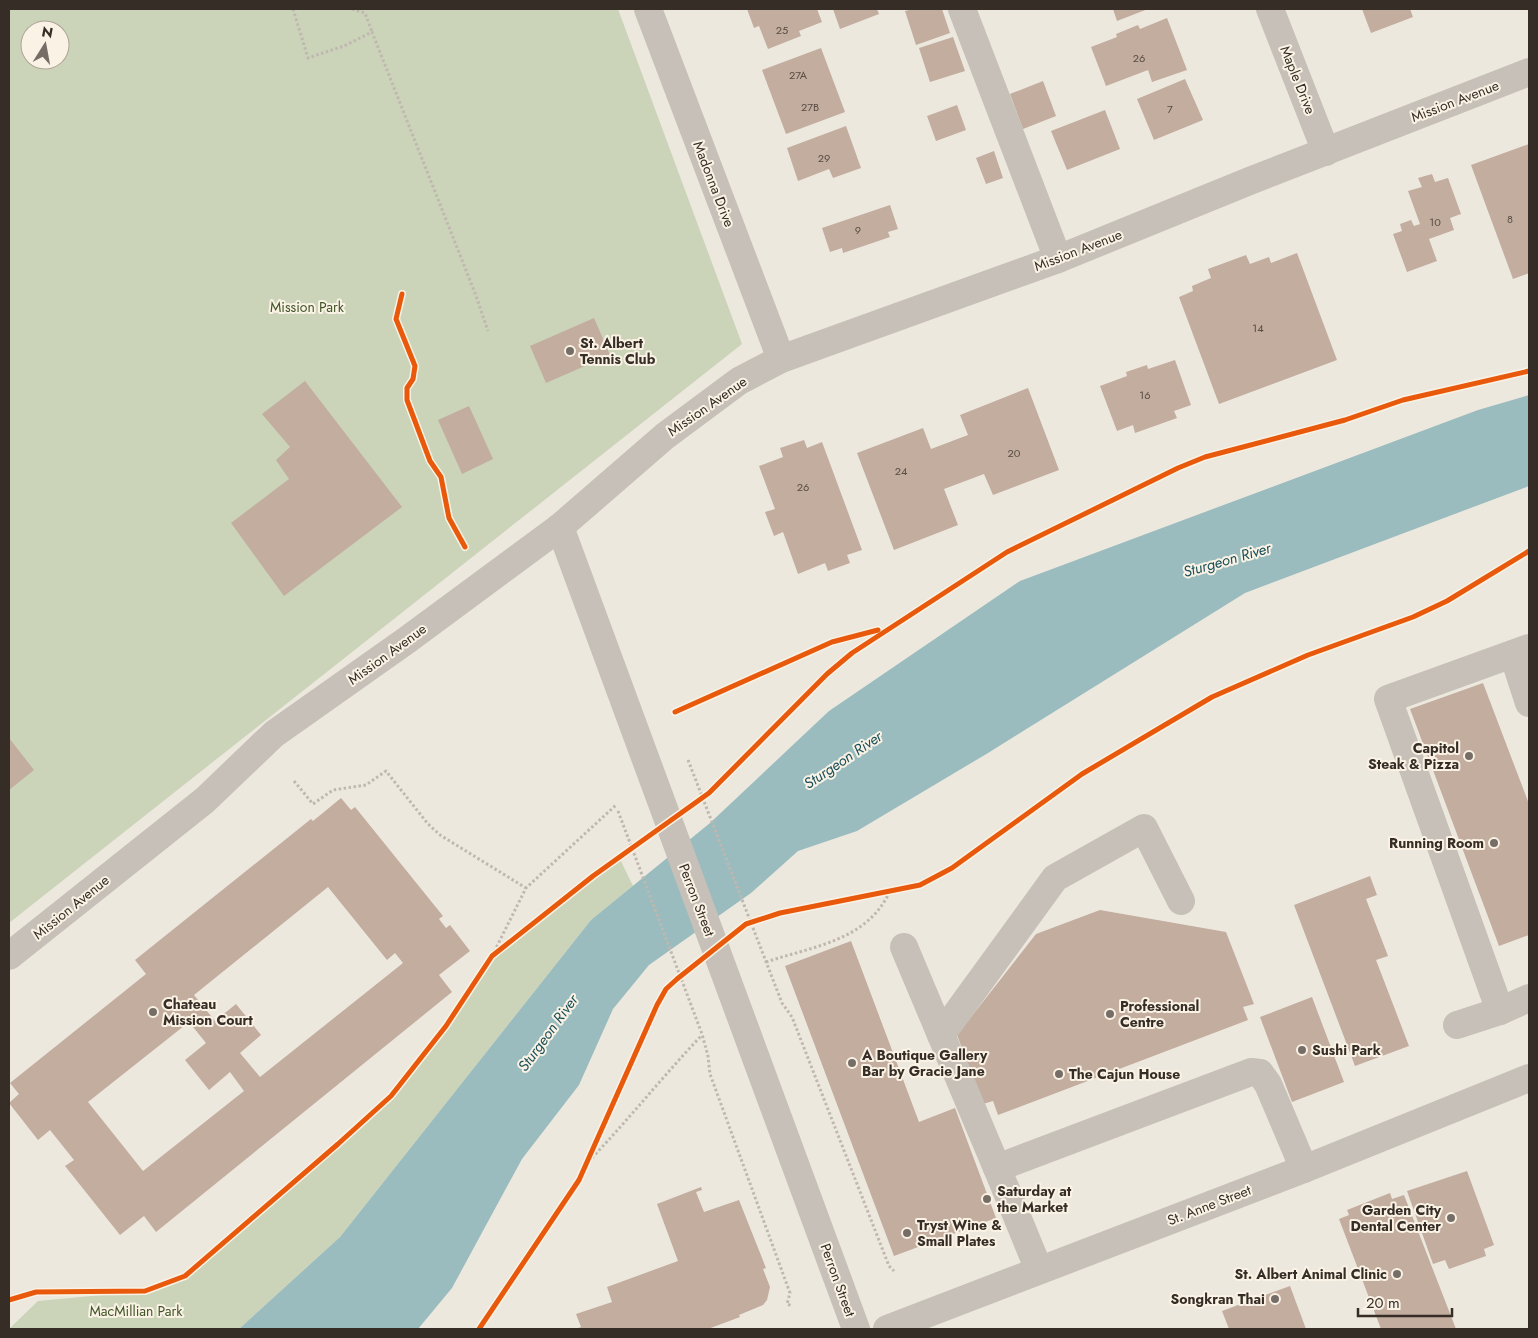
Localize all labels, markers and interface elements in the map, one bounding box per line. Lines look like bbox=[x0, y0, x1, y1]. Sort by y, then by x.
north arrow bbox=[20, 20, 70, 70]
text: N bbox=[40, 21, 55, 43]
house number: 25 bbox=[776, 22, 788, 38]
street label: Maple Drive bbox=[1275, 43, 1321, 117]
house number: 26 bbox=[1133, 50, 1145, 66]
house number: 27A bbox=[789, 67, 808, 83]
street label: Mission Avenue bbox=[1408, 75, 1502, 127]
house number: 27B bbox=[801, 99, 819, 115]
house number: 7 bbox=[1167, 101, 1173, 117]
street label: Madonna Drive bbox=[688, 138, 740, 230]
house number: 29 bbox=[818, 150, 830, 166]
house number: 8 bbox=[1507, 211, 1513, 227]
house number: 10 bbox=[1429, 214, 1441, 230]
house number: 9 bbox=[855, 222, 861, 238]
street label: Mission Avenue bbox=[1031, 224, 1125, 276]
park label: Mission Park bbox=[270, 297, 345, 317]
house number: 14 bbox=[1252, 320, 1264, 336]
place label: St. Albert Tennis Club bbox=[580, 333, 656, 369]
marker: St. Albert Tennis Club bbox=[564, 345, 576, 357]
street label: Mission Avenue bbox=[663, 371, 751, 441]
house number: 16 bbox=[1139, 387, 1151, 403]
house number: 20 bbox=[1008, 445, 1021, 461]
house number: 24 bbox=[895, 463, 908, 479]
house number: 26 bbox=[797, 479, 809, 495]
water label: Sturgeon River bbox=[1181, 537, 1274, 583]
street label: Mission Avenue bbox=[344, 619, 430, 689]
water label: Sturgeon River bbox=[799, 725, 887, 794]
place label: Capitol Steak & Pizza bbox=[1368, 738, 1459, 774]
marker: Capitol Steak & Pizza bbox=[1463, 750, 1475, 762]
place label: Running Room bbox=[1389, 833, 1484, 853]
marker: Running Room bbox=[1488, 837, 1500, 849]
street label: Perron Street bbox=[674, 861, 720, 940]
street label: Mission Avenue bbox=[29, 870, 113, 944]
water label: Sturgeon River bbox=[513, 989, 584, 1076]
place label: Chateau Mission Court bbox=[163, 994, 253, 1030]
place label: Professional Centre bbox=[1120, 996, 1199, 1032]
marker: Chateau Mission Court bbox=[147, 1006, 159, 1018]
marker: Professional Centre bbox=[1104, 1008, 1116, 1020]
place label: Sushi Park bbox=[1312, 1040, 1381, 1060]
marker: Sushi Park bbox=[1296, 1044, 1308, 1056]
place label: A Boutique Gallery Bar by Gracie Jane bbox=[861, 1045, 988, 1081]
marker: A Boutique Gallery Bar by Gracie Jane bbox=[846, 1057, 858, 1069]
place label: The Cajun House bbox=[1069, 1064, 1180, 1084]
marker: The Cajun House bbox=[1053, 1068, 1065, 1080]
street label: St. Anne Street bbox=[1164, 1180, 1254, 1230]
place label: Saturday at the Market bbox=[997, 1181, 1072, 1217]
marker: Saturday at the Market bbox=[981, 1193, 993, 1205]
place label: Garden City Dental Center bbox=[1351, 1200, 1442, 1236]
marker: Garden City Dental Center bbox=[1445, 1212, 1457, 1224]
place label: Tryst Wine & Small Plates bbox=[917, 1215, 1002, 1251]
marker: Tryst Wine & Small Plates bbox=[901, 1227, 913, 1239]
street label: Perron Street bbox=[816, 1241, 861, 1320]
place label: St. Albert Animal Clinic bbox=[1234, 1264, 1387, 1284]
marker: St. Albert Animal Clinic bbox=[1391, 1268, 1403, 1280]
scale bar bbox=[1358, 1286, 1452, 1318]
place label: Songkran Thai bbox=[1171, 1289, 1265, 1309]
text: 20 m bbox=[1366, 1292, 1400, 1314]
marker: Songkran Thai bbox=[1269, 1293, 1281, 1305]
park label: MacMillian Park bbox=[89, 1301, 183, 1321]

